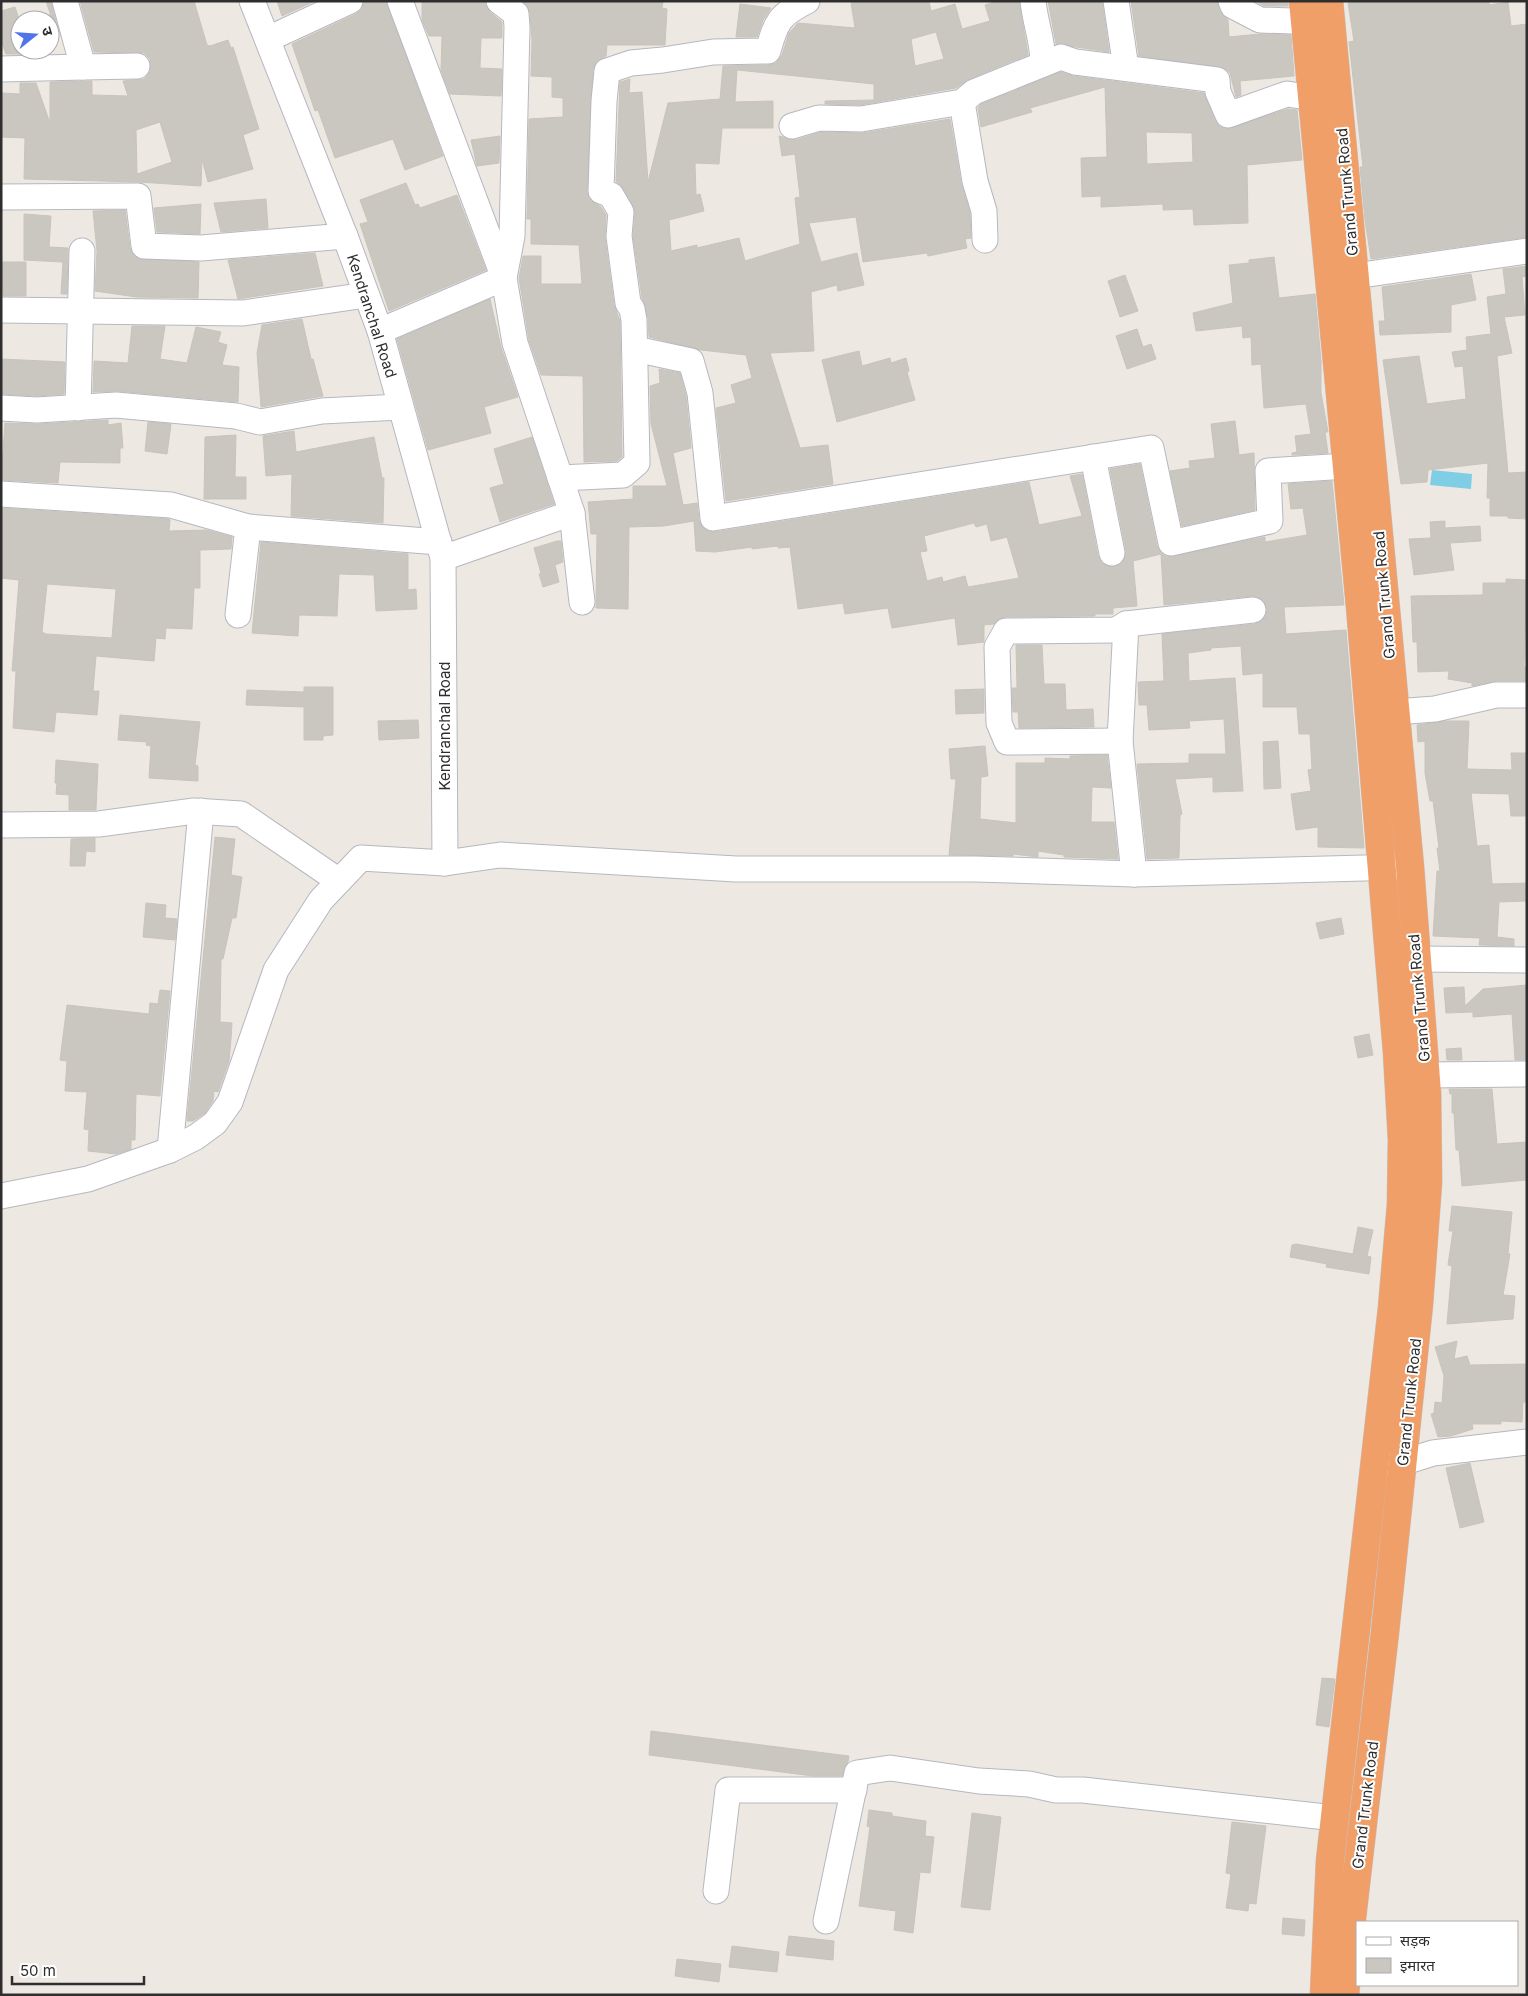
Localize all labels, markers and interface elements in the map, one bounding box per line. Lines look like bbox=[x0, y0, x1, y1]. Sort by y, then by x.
north arrow bbox=[10, 10, 60, 60]
text: उ bbox=[39, 25, 57, 38]
street label: Grand Trunk Road bbox=[1332, 127, 1362, 257]
street label: Kendranchal Road bbox=[343, 252, 401, 380]
street label: Grand Trunk Road bbox=[1369, 530, 1399, 660]
street label: Kendranchal Road bbox=[435, 661, 454, 791]
street label: Grand Trunk Road bbox=[1404, 933, 1434, 1063]
street label: Grand Trunk Road bbox=[1393, 1337, 1425, 1467]
street label: Grand Trunk Road bbox=[1348, 1740, 1382, 1870]
legend bbox=[1356, 1921, 1518, 1986]
text: सड़क bbox=[1400, 1931, 1430, 1950]
scale bar bbox=[12, 1954, 145, 1986]
text: इमारत bbox=[1400, 1956, 1435, 1975]
text: 50 m bbox=[20, 1961, 56, 1980]

